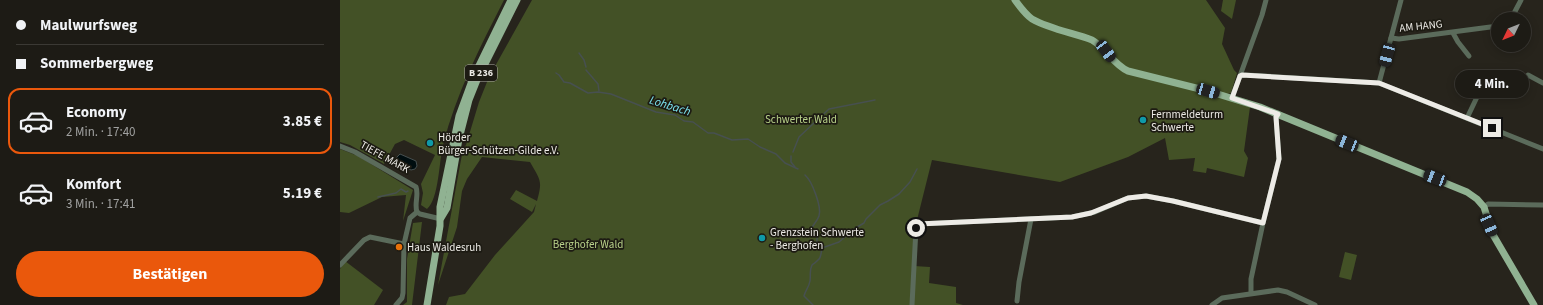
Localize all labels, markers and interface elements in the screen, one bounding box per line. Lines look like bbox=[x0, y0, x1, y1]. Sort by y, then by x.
north arrow bbox=[1491, 12, 1531, 52]
map controls bbox=[1491, 12, 1531, 52]
text: Maulwurfsweg bbox=[40, 15, 137, 36]
street label: AM HANG bbox=[1399, 16, 1443, 36]
car bbox=[1094, 38, 1118, 64]
car bbox=[1378, 42, 1396, 68]
text: Sommerbergweg bbox=[40, 53, 153, 74]
road number: B 236 bbox=[465, 65, 497, 81]
callout: 4 Min. bbox=[1455, 70, 1529, 98]
text: 4 Min. bbox=[1475, 75, 1509, 93]
car bbox=[1195, 82, 1221, 100]
water label: Lohbach bbox=[647, 92, 693, 120]
text: Economy bbox=[66, 102, 127, 123]
icon: car bbox=[18, 103, 54, 139]
place label: Fernmeldeturm Schwerte bbox=[1151, 107, 1223, 135]
text: 3.85 € bbox=[283, 111, 322, 132]
park label: Schwerter Wald bbox=[765, 112, 837, 127]
marker: Fernmeldeturm Schwerte bbox=[1138, 115, 1148, 125]
route end bbox=[1483, 119, 1501, 137]
text: 2 Min. · 17:40 bbox=[66, 123, 136, 141]
place label: Hörder Bürger-Schützen-Gilde e.V. bbox=[438, 130, 559, 158]
car bbox=[1334, 133, 1360, 153]
street label: TIEFE MARK bbox=[357, 137, 413, 177]
marker: Hörder Bürger-Schützen-Gilde e.V. bbox=[425, 138, 435, 148]
car bbox=[1422, 168, 1448, 188]
text: Komfort bbox=[66, 174, 121, 195]
icon: car bbox=[18, 175, 54, 211]
text: 5.19 € bbox=[283, 183, 322, 204]
text: 3 Min. · 17:41 bbox=[66, 195, 136, 213]
car bbox=[1479, 212, 1499, 238]
route start bbox=[907, 219, 925, 237]
place label: Grenzstein Schwerte - Berghofen bbox=[770, 225, 865, 253]
marker: Grenzstein Schwerte - Berghofen bbox=[757, 233, 767, 243]
park label: Berghofer Wald bbox=[553, 237, 623, 252]
place label: Haus Waldesruh bbox=[407, 240, 481, 255]
marker: Haus Waldesruh bbox=[394, 242, 404, 252]
button: Bestätigen bbox=[16, 251, 324, 297]

